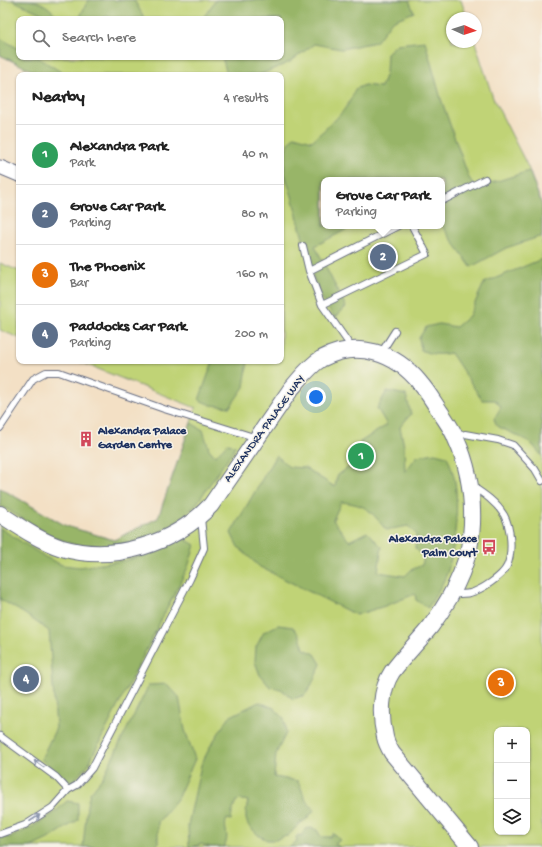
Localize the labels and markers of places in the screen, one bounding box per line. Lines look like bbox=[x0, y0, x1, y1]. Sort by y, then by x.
pin: 2 bbox=[370, 242, 396, 272]
place label: Alexandra Palace Garden Centre bbox=[97, 425, 187, 453]
building icon: Alexandra Palace Garden Centre bbox=[77, 430, 95, 448]
pin: 1 bbox=[348, 441, 374, 471]
place label: Alexandra Palace Palm Court bbox=[388, 533, 478, 561]
bus stop icon: Alexandra Palace Palm Court bbox=[480, 538, 498, 556]
pin: 4 bbox=[13, 664, 39, 694]
pin: 3 bbox=[488, 668, 514, 698]

